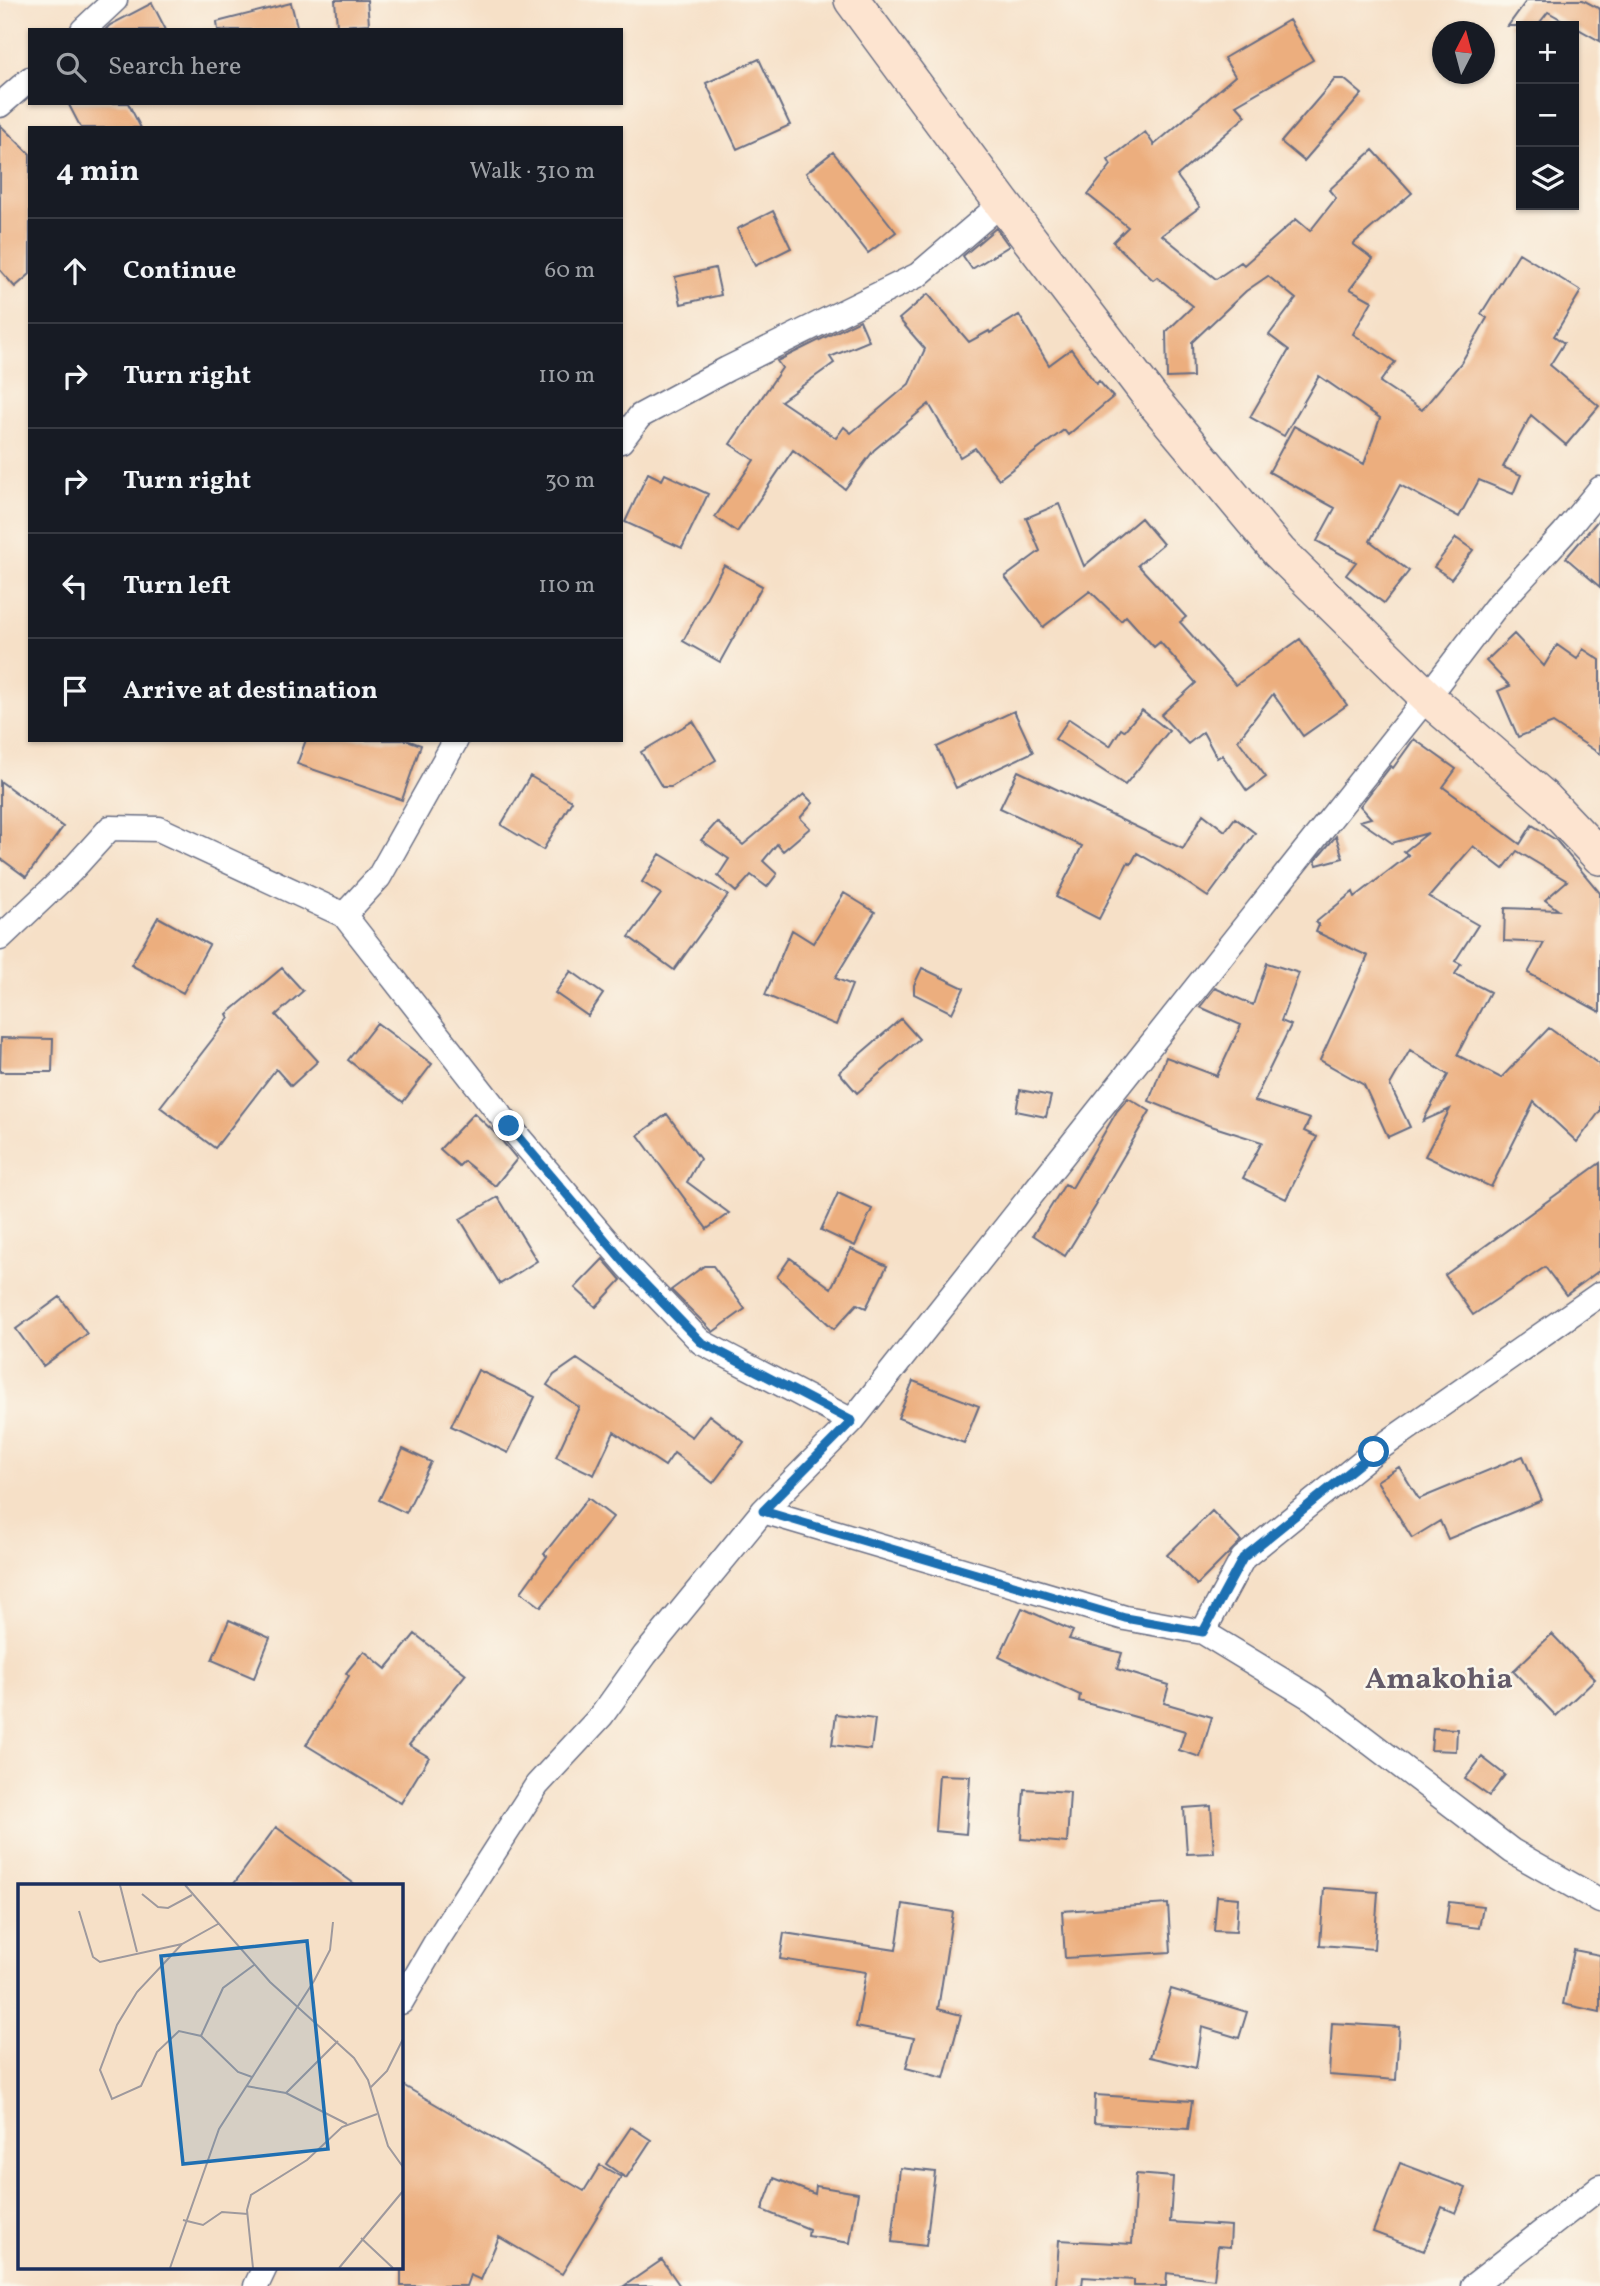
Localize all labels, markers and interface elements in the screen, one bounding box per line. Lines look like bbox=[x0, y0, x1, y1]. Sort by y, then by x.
north arrow bbox=[1432, 21, 1495, 84]
map controls bbox=[1516, 21, 1579, 210]
button: + bbox=[1516, 21, 1579, 84]
search box bbox=[28, 28, 623, 105]
icon: search bbox=[52, 48, 90, 86]
text: Search here bbox=[108, 49, 241, 85]
button: − bbox=[1516, 84, 1579, 147]
button: layers bbox=[1516, 147, 1579, 210]
text: 4 min bbox=[56, 151, 140, 193]
text: Walk · 310 m bbox=[469, 156, 595, 188]
icon: ahead bbox=[56, 252, 94, 290]
text: Continue bbox=[123, 253, 236, 289]
text: 60 m bbox=[545, 255, 595, 287]
icon: right bbox=[56, 357, 94, 395]
text: Turn right bbox=[123, 358, 251, 394]
text: 110 m bbox=[538, 360, 595, 392]
icon: right bbox=[56, 462, 94, 500]
text: Turn right bbox=[123, 463, 251, 499]
text: 30 m bbox=[545, 465, 595, 497]
icon: left bbox=[56, 567, 94, 605]
text: Turn left bbox=[123, 568, 231, 604]
text: 110 m bbox=[538, 570, 595, 602]
icon: arrive bbox=[56, 672, 94, 710]
text: Arrive at destination bbox=[123, 673, 378, 709]
route end bbox=[493, 1110, 524, 1141]
route start bbox=[1358, 1436, 1389, 1467]
district label: Amakohia bbox=[1365, 1659, 1513, 1701]
inset map bbox=[18, 1884, 402, 2268]

